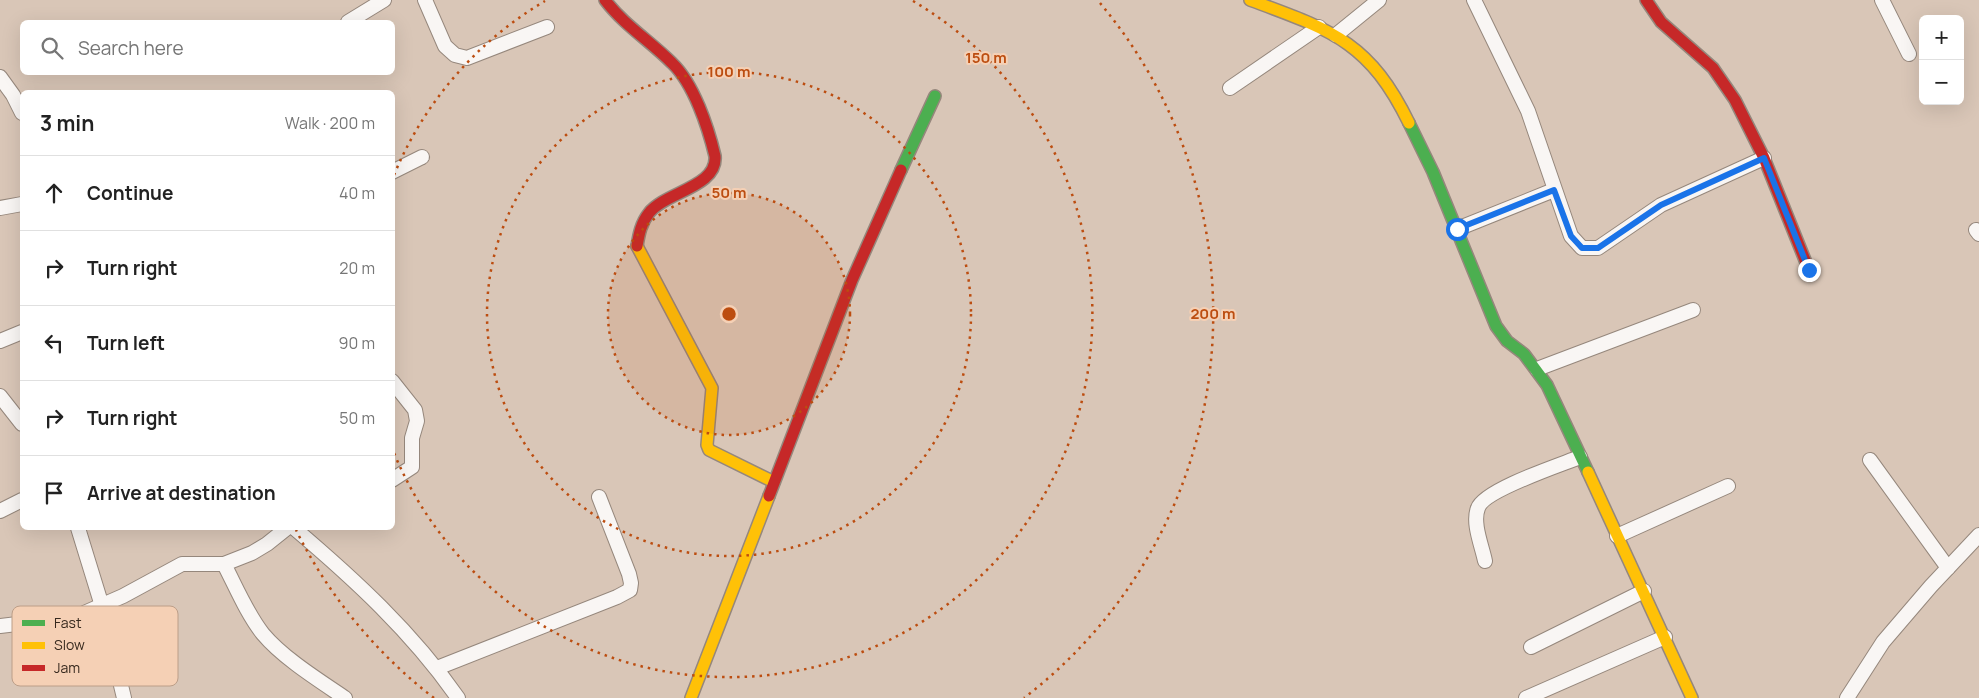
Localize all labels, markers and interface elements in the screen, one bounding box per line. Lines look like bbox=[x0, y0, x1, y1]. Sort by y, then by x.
map controls bbox=[1919, 15, 1964, 105]
button: + bbox=[1919, 15, 1964, 60]
search box bbox=[20, 20, 395, 75]
icon: search bbox=[38, 34, 66, 62]
text: Search here bbox=[78, 35, 184, 61]
text: 150 m bbox=[965, 47, 1007, 68]
button: − bbox=[1919, 60, 1964, 105]
text: 100 m bbox=[708, 61, 750, 82]
text: 3 min bbox=[40, 109, 94, 137]
text: Walk · 200 m bbox=[285, 112, 375, 134]
icon: ahead bbox=[40, 179, 68, 207]
text: Continue bbox=[87, 180, 173, 206]
text: 40 m bbox=[339, 182, 375, 204]
text: 50 m bbox=[711, 182, 747, 203]
route start bbox=[1446, 218, 1469, 241]
icon: right bbox=[40, 254, 68, 282]
text: Turn right bbox=[87, 255, 177, 281]
text: 20 m bbox=[339, 257, 375, 279]
route end bbox=[1798, 259, 1821, 282]
text: 200 m bbox=[1190, 303, 1236, 324]
centre of rings bbox=[720, 305, 738, 323]
icon: left bbox=[40, 329, 68, 357]
text: Turn left bbox=[87, 330, 165, 356]
text: 90 m bbox=[339, 332, 375, 354]
icon: right bbox=[40, 404, 68, 432]
text: Turn right bbox=[87, 405, 177, 431]
text: 50 m bbox=[339, 407, 375, 429]
icon: arrive bbox=[40, 479, 68, 507]
text: Arrive at destination bbox=[87, 480, 276, 506]
legend bbox=[12, 606, 178, 686]
text: Fast bbox=[54, 613, 82, 632]
text: Slow bbox=[54, 635, 85, 654]
text: Jam bbox=[54, 658, 80, 677]

